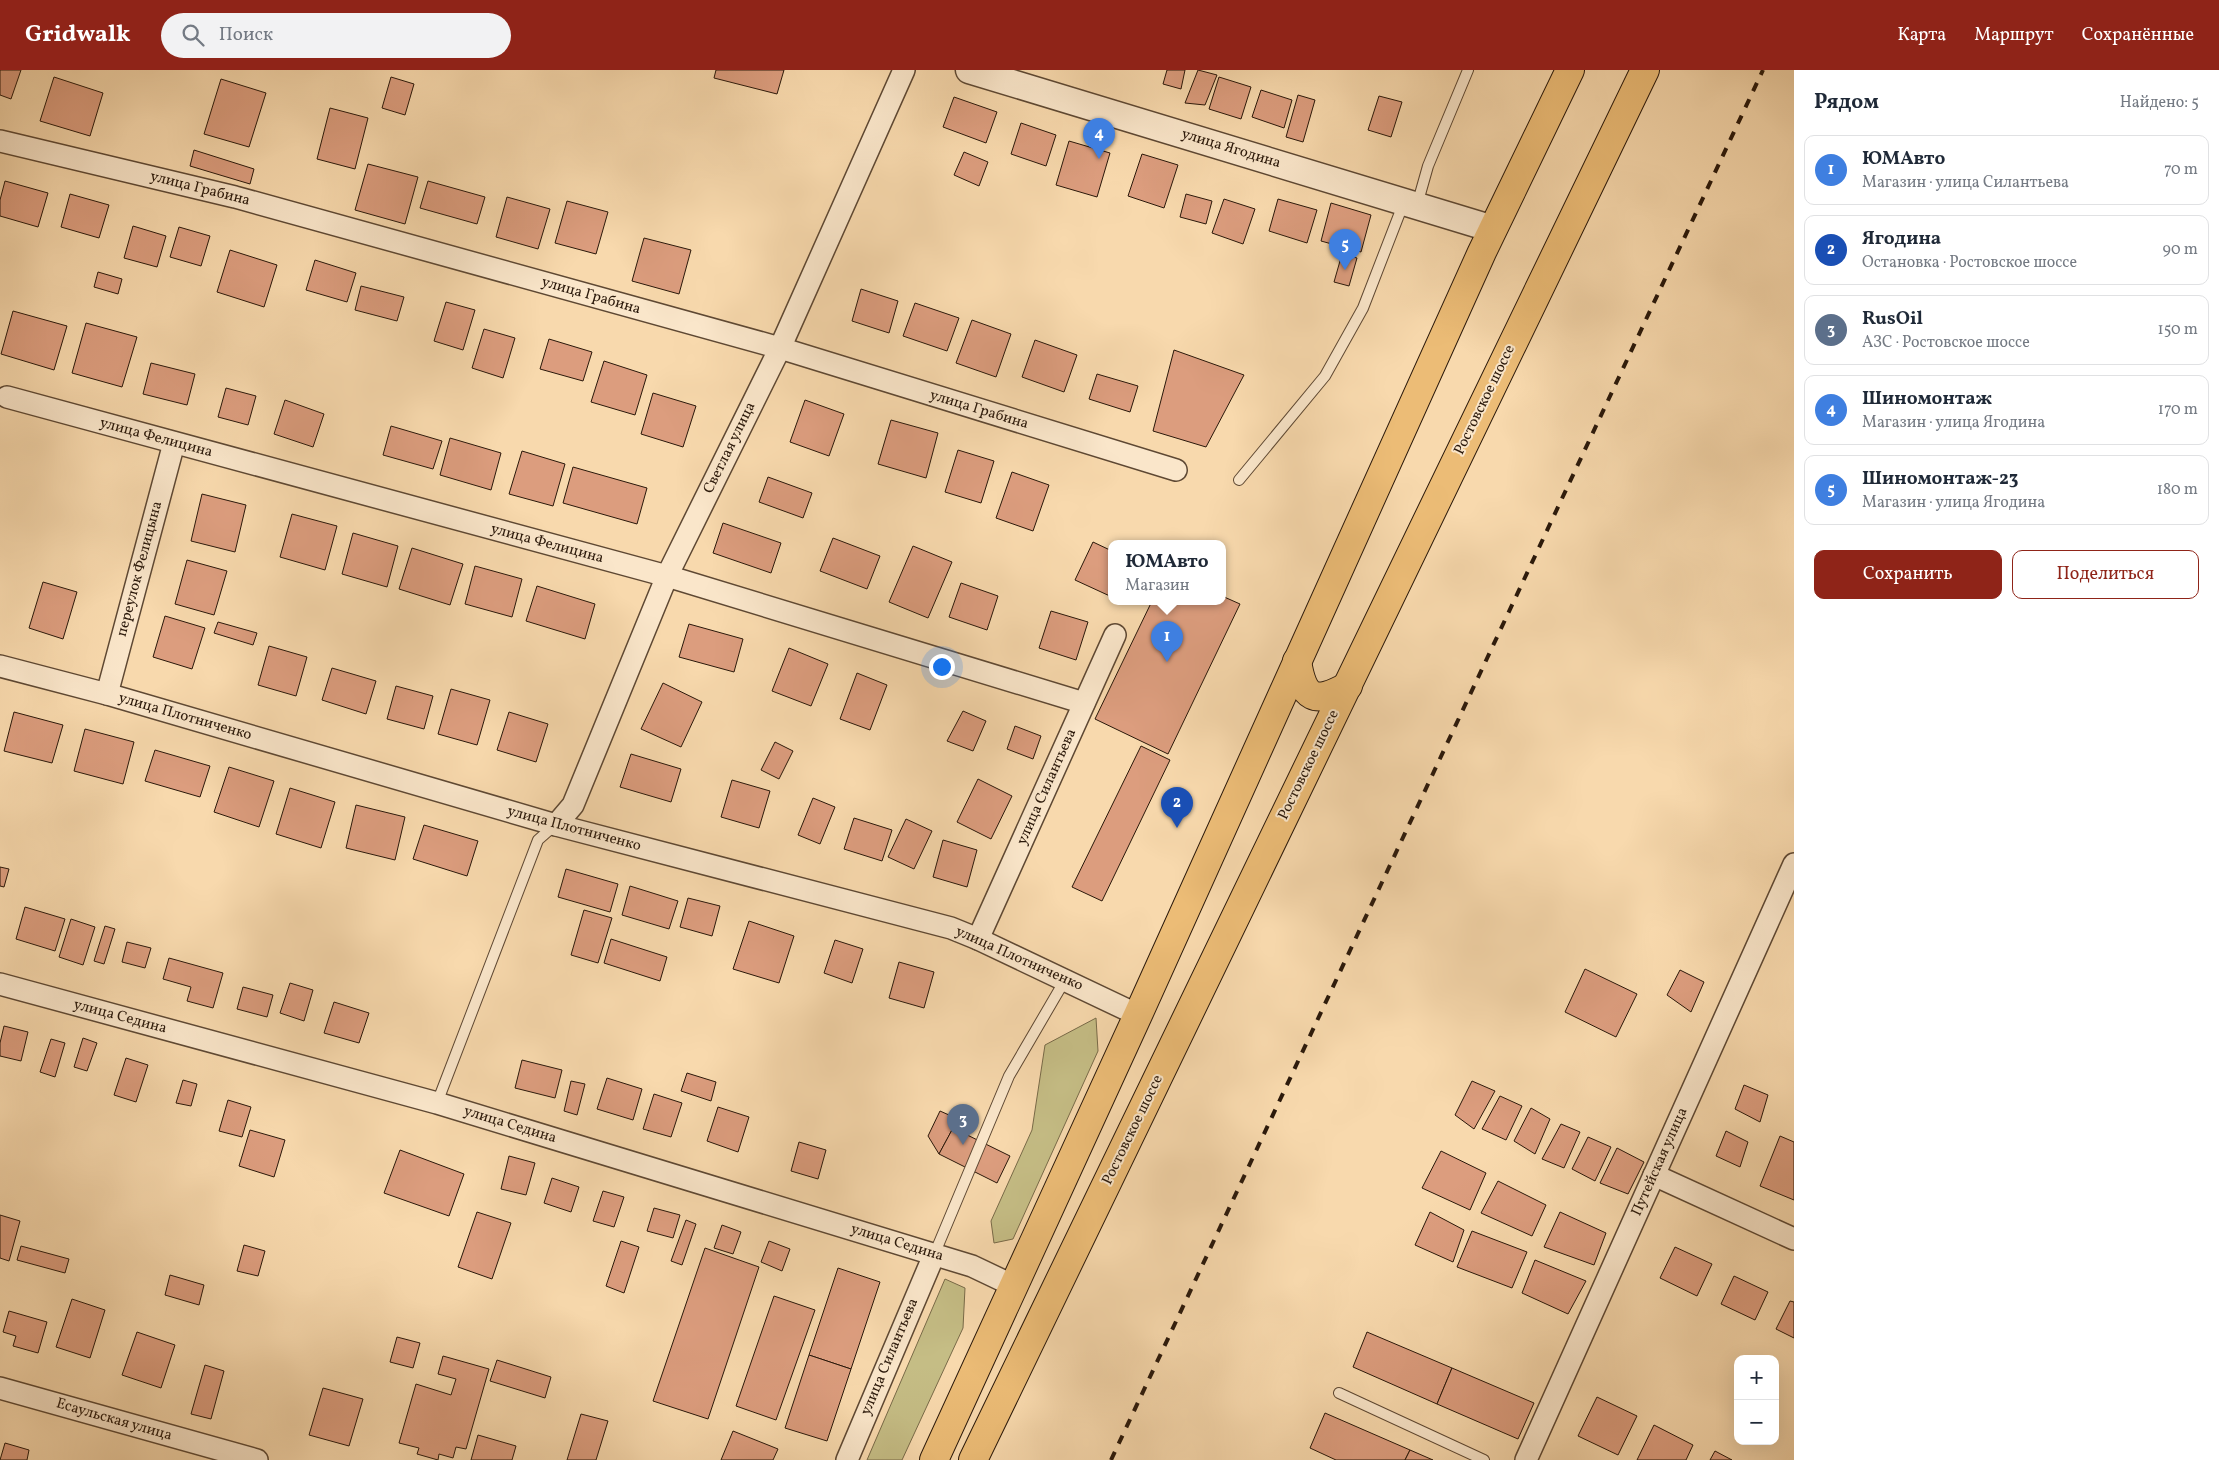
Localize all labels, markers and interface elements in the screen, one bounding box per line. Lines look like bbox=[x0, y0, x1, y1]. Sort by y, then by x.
search box bbox=[161, 13, 511, 58]
text: Gridwalk bbox=[25, 18, 131, 52]
icon: search bbox=[179, 21, 207, 49]
text: Поиск bbox=[219, 22, 273, 48]
text: Карта bbox=[1897, 23, 1946, 48]
text: Маршрут bbox=[1974, 23, 2054, 48]
text: Сохранённые bbox=[2082, 23, 2194, 48]
text: Рядом bbox=[1814, 88, 1879, 117]
text: Найдено: 5 bbox=[2120, 92, 2199, 114]
pin: 4 bbox=[1083, 118, 1115, 159]
street label: улица Ягодина bbox=[1179, 124, 1283, 174]
text: ЮМАвто bbox=[1862, 146, 1945, 172]
text: 1 bbox=[1828, 159, 1834, 181]
text: 70 m bbox=[2164, 159, 2198, 181]
street label: улица Грабина bbox=[148, 166, 252, 212]
text: Магазин · улица Силантьева bbox=[1862, 172, 2069, 194]
text: Ягодина bbox=[1862, 226, 1941, 252]
pin: 5 bbox=[1329, 229, 1361, 270]
text: 2 bbox=[1827, 239, 1835, 261]
text: 90 m bbox=[2162, 239, 2198, 261]
text: Остановка · Ростовское шоссе bbox=[1862, 252, 2077, 274]
street label: улица Грабина bbox=[539, 272, 643, 320]
text: RusOil bbox=[1862, 306, 1923, 332]
text: 3 bbox=[1827, 319, 1835, 341]
text: 150 m bbox=[2157, 319, 2198, 341]
text: АЗС · Ростовское шоссе bbox=[1862, 332, 2030, 354]
street label: Ростовское шоссе bbox=[1449, 342, 1521, 458]
street label: улица Грабина bbox=[927, 385, 1031, 435]
text: Шиномонтаж bbox=[1862, 386, 1992, 412]
street label: Светлая улица bbox=[699, 399, 761, 497]
text: 4 bbox=[1826, 399, 1836, 421]
text: 170 m bbox=[2158, 399, 2198, 421]
text: Магазин · улица Ягодина bbox=[1862, 412, 2045, 434]
street label: улица Фелицина bbox=[97, 413, 215, 463]
text: Шиномонтаж-23 bbox=[1862, 466, 2018, 492]
text: 5 bbox=[1827, 479, 1835, 501]
text: 180 m bbox=[2157, 479, 2198, 501]
text: Магазин · улица Ягодина bbox=[1862, 492, 2045, 514]
street label: переулок Фелицына bbox=[112, 499, 168, 639]
street label: улица Фелицина bbox=[488, 519, 606, 569]
popup bbox=[1108, 540, 1226, 605]
text: ЮМАвто bbox=[1125, 549, 1209, 575]
button: Сохранить bbox=[1814, 550, 2002, 599]
button: Поделиться bbox=[2012, 550, 2199, 599]
text: Магазин bbox=[1125, 575, 1190, 597]
pin: 1 bbox=[1151, 621, 1183, 662]
your location bbox=[929, 654, 955, 680]
street label: улица Плотниченко bbox=[116, 688, 254, 746]
street label: Ростовское шоссе bbox=[1273, 707, 1345, 823]
street label: улица Силантьева bbox=[1012, 725, 1082, 849]
pin: 2 bbox=[1161, 787, 1193, 828]
street label: улица Плотниченко bbox=[505, 801, 643, 857]
street label: улица Плотниченко bbox=[952, 921, 1086, 997]
street label: улица Седина bbox=[71, 994, 169, 1040]
street label: Ростовское шоссе bbox=[1097, 1072, 1169, 1188]
street label: улица Седина bbox=[461, 1101, 559, 1149]
pin: 3 bbox=[947, 1104, 979, 1145]
street label: Путейская улица bbox=[1627, 1104, 1693, 1220]
street label: улица Седина bbox=[848, 1219, 946, 1267]
street label: улица Силантьева bbox=[856, 1295, 924, 1419]
map controls bbox=[1734, 1355, 1779, 1445]
button: + bbox=[1734, 1355, 1779, 1400]
street label: Есаульская улица bbox=[53, 1393, 175, 1447]
button: − bbox=[1734, 1400, 1779, 1445]

